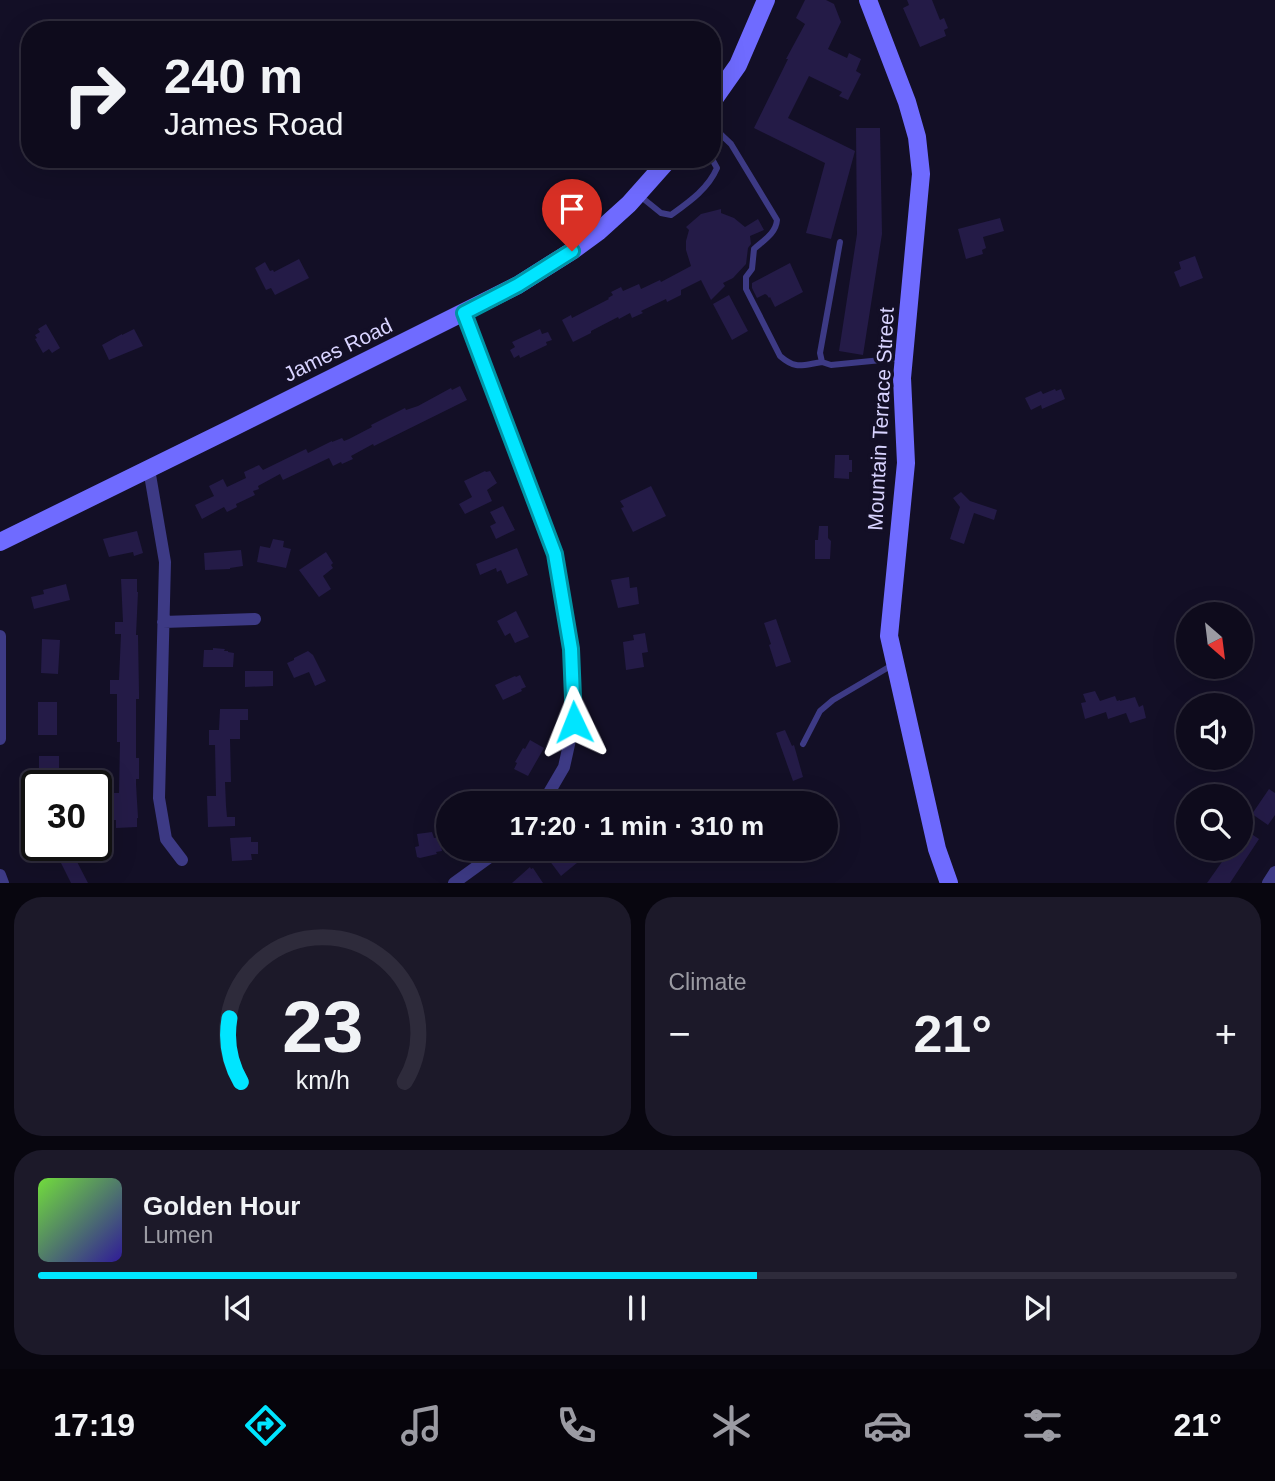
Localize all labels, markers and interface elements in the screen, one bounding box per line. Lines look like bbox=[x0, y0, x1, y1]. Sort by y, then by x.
icon: right bbox=[49, 49, 140, 140]
text: 240 m bbox=[164, 49, 303, 103]
text: James Road bbox=[164, 106, 344, 142]
pin bbox=[542, 179, 602, 251]
icon: arrive bbox=[553, 190, 591, 228]
street label: Mountain Terrace Street bbox=[863, 306, 898, 531]
street label: James Road bbox=[280, 313, 396, 386]
north arrow bbox=[1176, 602, 1253, 679]
map controls bbox=[1176, 602, 1253, 861]
position arrow bbox=[537, 685, 611, 759]
button: sound bbox=[1176, 693, 1253, 770]
speed limit sign: 30 bbox=[21, 770, 112, 861]
button: search bbox=[1176, 784, 1253, 861]
text: 17:20 · 1 min · 310 m bbox=[510, 811, 764, 841]
text: Climate bbox=[669, 969, 746, 995]
text: 23 bbox=[282, 987, 363, 1068]
text: 21° bbox=[913, 1005, 992, 1063]
text: − bbox=[669, 1013, 691, 1055]
text: + bbox=[1215, 1013, 1237, 1055]
text: km/h bbox=[295, 1066, 349, 1094]
text: Golden Hour bbox=[143, 1191, 300, 1221]
text: Lumen bbox=[143, 1222, 213, 1248]
icon: previous bbox=[219, 1289, 257, 1327]
icon: pause bbox=[618, 1289, 656, 1327]
icon: next bbox=[1018, 1289, 1056, 1327]
icon: directions bbox=[241, 1401, 290, 1450]
icon: music bbox=[397, 1401, 446, 1450]
icon: phone bbox=[552, 1401, 601, 1450]
icon: climate bbox=[707, 1401, 756, 1450]
icon: car bbox=[863, 1401, 912, 1450]
icon: filters bbox=[1018, 1401, 1067, 1450]
text: 17:19 bbox=[53, 1407, 135, 1443]
text: 21° bbox=[1173, 1407, 1222, 1443]

